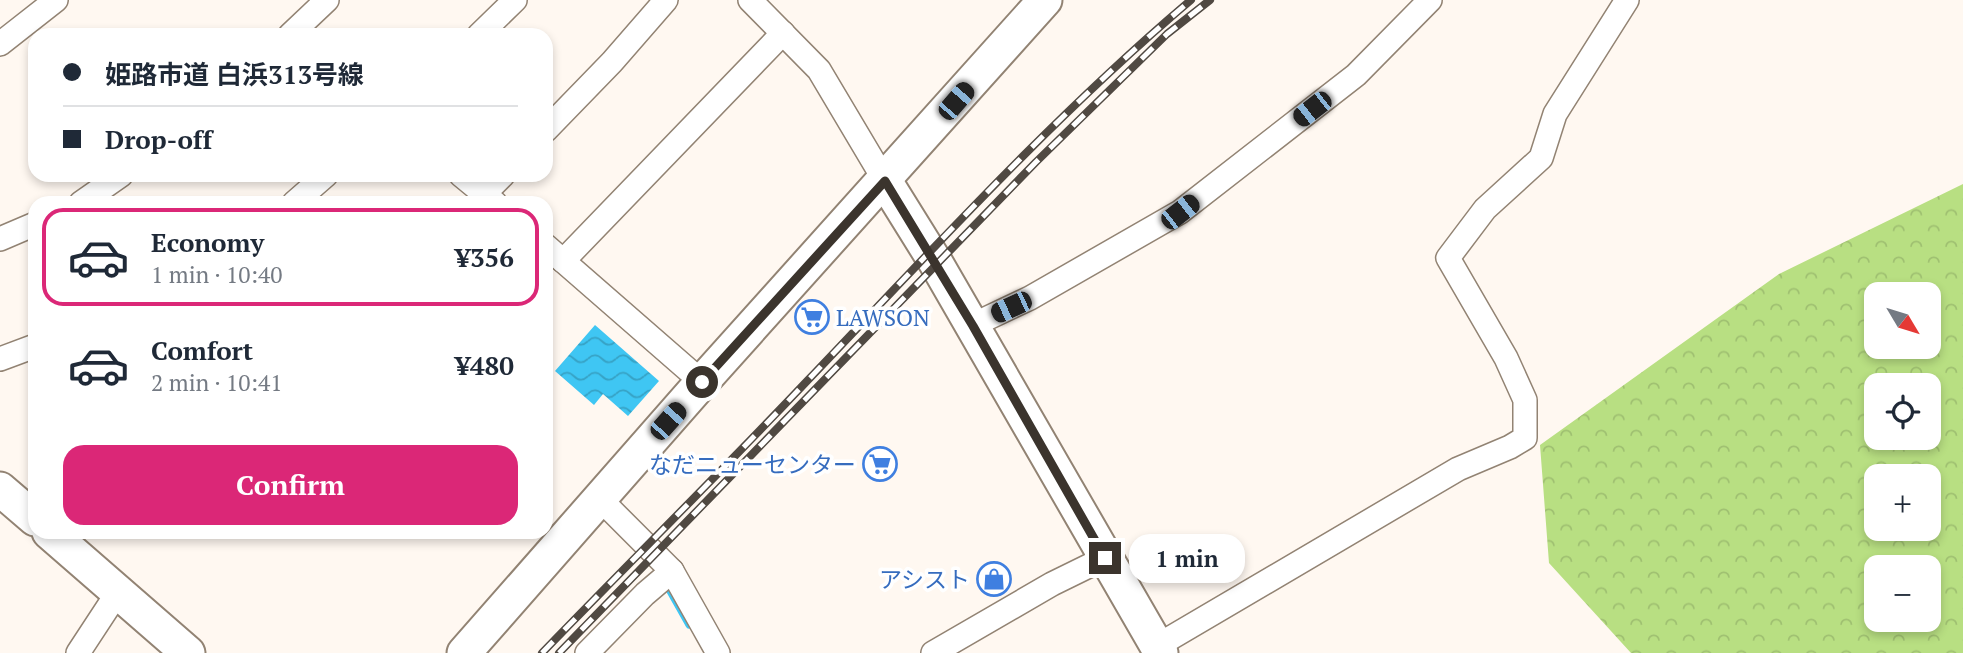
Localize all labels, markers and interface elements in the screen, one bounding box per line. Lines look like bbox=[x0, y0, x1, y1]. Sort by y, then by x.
text: 姫路市道 白浜313号線 bbox=[105, 57, 364, 91]
car bbox=[935, 78, 978, 124]
car bbox=[1289, 88, 1336, 130]
text: Drop-off bbox=[105, 122, 212, 156]
car bbox=[1157, 191, 1204, 233]
text: Economy bbox=[151, 225, 264, 259]
icon: car bbox=[67, 226, 130, 289]
text: ¥356 bbox=[455, 240, 514, 274]
text: 1 min · 10:40 bbox=[151, 259, 283, 290]
north arrow bbox=[1864, 282, 1941, 359]
map controls bbox=[1864, 282, 1941, 632]
car bbox=[988, 289, 1035, 325]
supermarket icon: LAWSON bbox=[793, 298, 831, 336]
place label: LAWSON bbox=[836, 302, 930, 333]
text: Comfort bbox=[151, 333, 253, 367]
icon: car bbox=[67, 334, 130, 397]
text: ¥480 bbox=[455, 348, 514, 382]
route start bbox=[686, 366, 718, 398]
text: 2 min · 10:41 bbox=[151, 367, 283, 398]
button: locate bbox=[1864, 373, 1941, 450]
car bbox=[647, 398, 690, 444]
button: Confirm bbox=[63, 445, 518, 525]
supermarket icon: なだニューセンター bbox=[861, 445, 899, 483]
place label: なだニューセンター bbox=[649, 449, 856, 480]
button: + bbox=[1864, 464, 1941, 541]
callout: 1 min bbox=[1130, 534, 1245, 582]
route end bbox=[1089, 542, 1121, 574]
text: 1 min bbox=[1156, 543, 1218, 574]
button: − bbox=[1864, 555, 1941, 632]
shop icon: アシスト bbox=[975, 560, 1013, 598]
place label: アシスト bbox=[879, 564, 970, 595]

